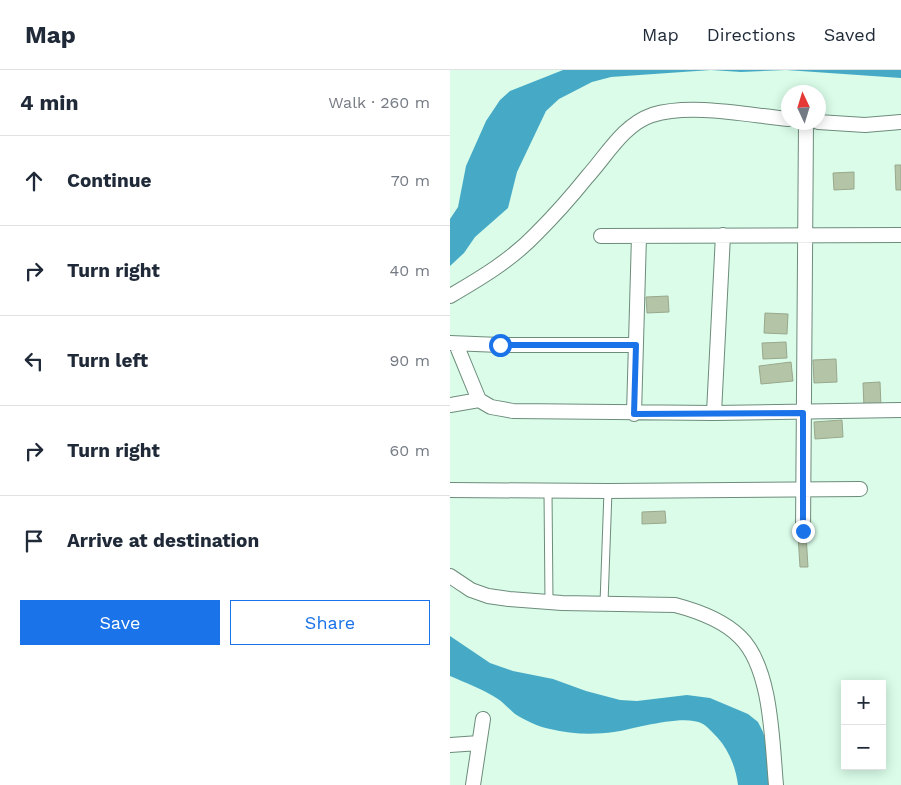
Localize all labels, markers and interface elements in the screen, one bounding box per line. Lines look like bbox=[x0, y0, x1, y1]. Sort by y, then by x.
text: Map bbox=[25, 21, 76, 49]
text: Map bbox=[642, 24, 679, 45]
text: Directions bbox=[707, 24, 796, 45]
text: Saved bbox=[824, 24, 876, 45]
north arrow bbox=[781, 85, 826, 130]
text: 4 min bbox=[20, 90, 78, 115]
text: Walk · 260 m bbox=[328, 93, 430, 112]
icon: ahead bbox=[20, 167, 48, 195]
text: Continue bbox=[67, 169, 151, 192]
text: 70 m bbox=[391, 171, 430, 190]
icon: right bbox=[20, 257, 48, 285]
text: Turn right bbox=[67, 259, 160, 282]
text: 40 m bbox=[390, 261, 430, 280]
route start bbox=[489, 334, 512, 357]
icon: left bbox=[20, 347, 48, 375]
text: Turn left bbox=[67, 349, 148, 372]
text: 90 m bbox=[389, 351, 430, 370]
icon: right bbox=[20, 437, 48, 465]
text: Turn right bbox=[67, 439, 160, 462]
text: 60 m bbox=[390, 441, 430, 460]
route end bbox=[792, 520, 815, 543]
icon: arrive bbox=[20, 527, 48, 555]
text: Arrive at destination bbox=[67, 529, 259, 552]
button: Save bbox=[20, 600, 220, 645]
button: Share bbox=[230, 600, 430, 645]
map controls bbox=[841, 680, 886, 770]
button: + bbox=[841, 680, 886, 725]
button: − bbox=[841, 725, 886, 770]

